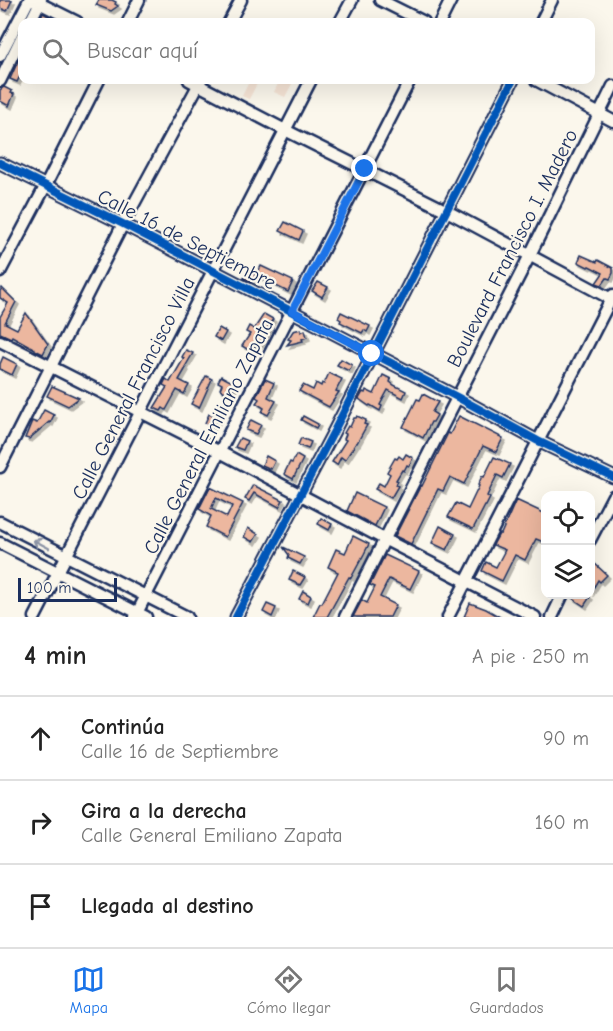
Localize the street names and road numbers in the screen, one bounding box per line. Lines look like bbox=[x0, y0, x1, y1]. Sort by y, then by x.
street label: Boulevard Francisco I. Madero bbox=[442, 125, 583, 371]
street label: Calle 16 de Septiembre bbox=[94, 184, 280, 295]
street label: Calle General Francisco Villa bbox=[67, 273, 200, 503]
street label: Calle General Emiliano Zapata bbox=[139, 315, 278, 558]

